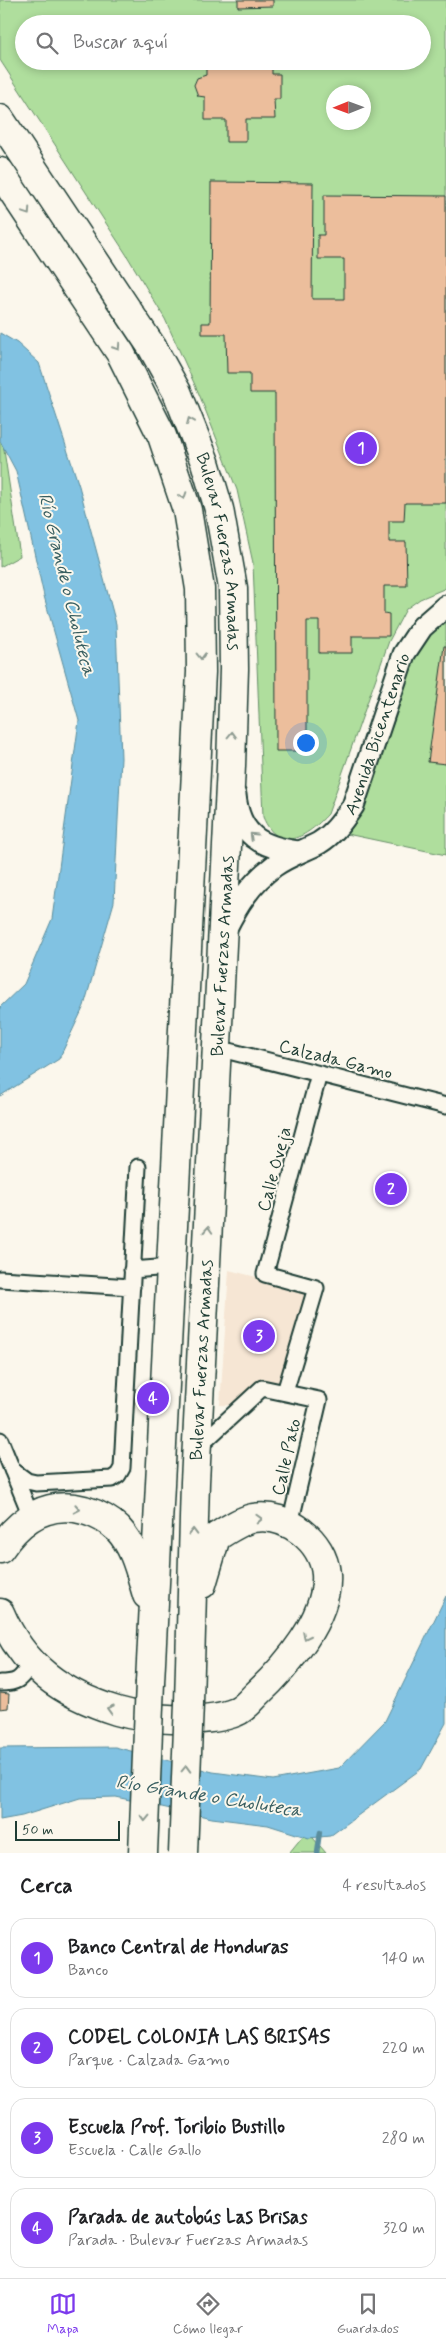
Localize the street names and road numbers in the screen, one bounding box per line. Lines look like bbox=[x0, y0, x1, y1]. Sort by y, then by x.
street label: Bulevar Fuerzas Armadas bbox=[189, 449, 245, 651]
street label: Avenida Bicentenario bbox=[339, 650, 417, 820]
street label: Bulevar Fuerzas Armadas bbox=[206, 855, 240, 1057]
street label: Calzada Gamo bbox=[276, 1034, 395, 1086]
street label: Calle Oveja bbox=[252, 1124, 298, 1214]
street label: Bulevar Fuerzas Armadas bbox=[185, 1259, 219, 1461]
street label: Calle Pato bbox=[266, 1416, 307, 1498]

